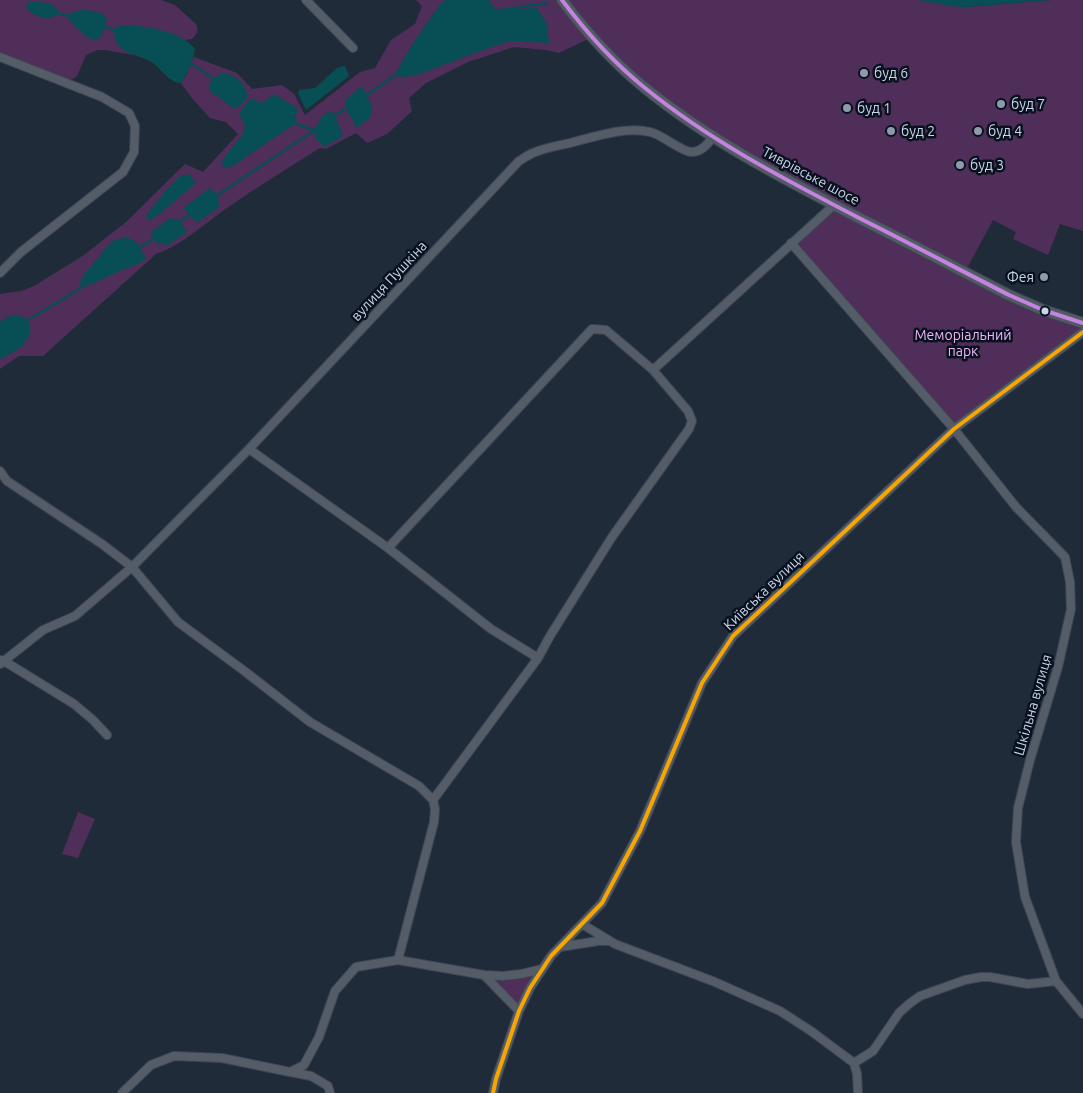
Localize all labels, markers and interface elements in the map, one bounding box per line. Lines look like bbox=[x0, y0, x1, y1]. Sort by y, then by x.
place label: буд 6 bbox=[874, 65, 908, 81]
marker: буд 6 bbox=[858, 67, 870, 79]
place label: буд 7 bbox=[1011, 96, 1045, 112]
marker: буд 7 bbox=[995, 98, 1007, 110]
place label: буд 1 bbox=[857, 100, 891, 116]
marker: буд 1 bbox=[841, 102, 853, 114]
place label: буд 2 bbox=[901, 123, 935, 139]
place label: буд 4 bbox=[988, 123, 1022, 139]
marker: буд 2 bbox=[885, 125, 897, 137]
marker: буд 4 bbox=[972, 125, 984, 137]
street label: Тиврівське шосе bbox=[759, 143, 863, 209]
place label: буд 3 bbox=[970, 157, 1004, 173]
marker: буд 3 bbox=[954, 159, 966, 171]
street label: вулиця Пушкіна bbox=[348, 237, 430, 325]
place label: Фея bbox=[1007, 269, 1034, 285]
marker: Фея bbox=[1038, 271, 1050, 283]
unlabelled marker bbox=[1040, 306, 1050, 316]
park label: Меморіальний парк bbox=[914, 327, 1012, 360]
street label: Київська вулиця bbox=[720, 548, 808, 634]
street label: Шкільна вулиця bbox=[1011, 652, 1055, 758]

